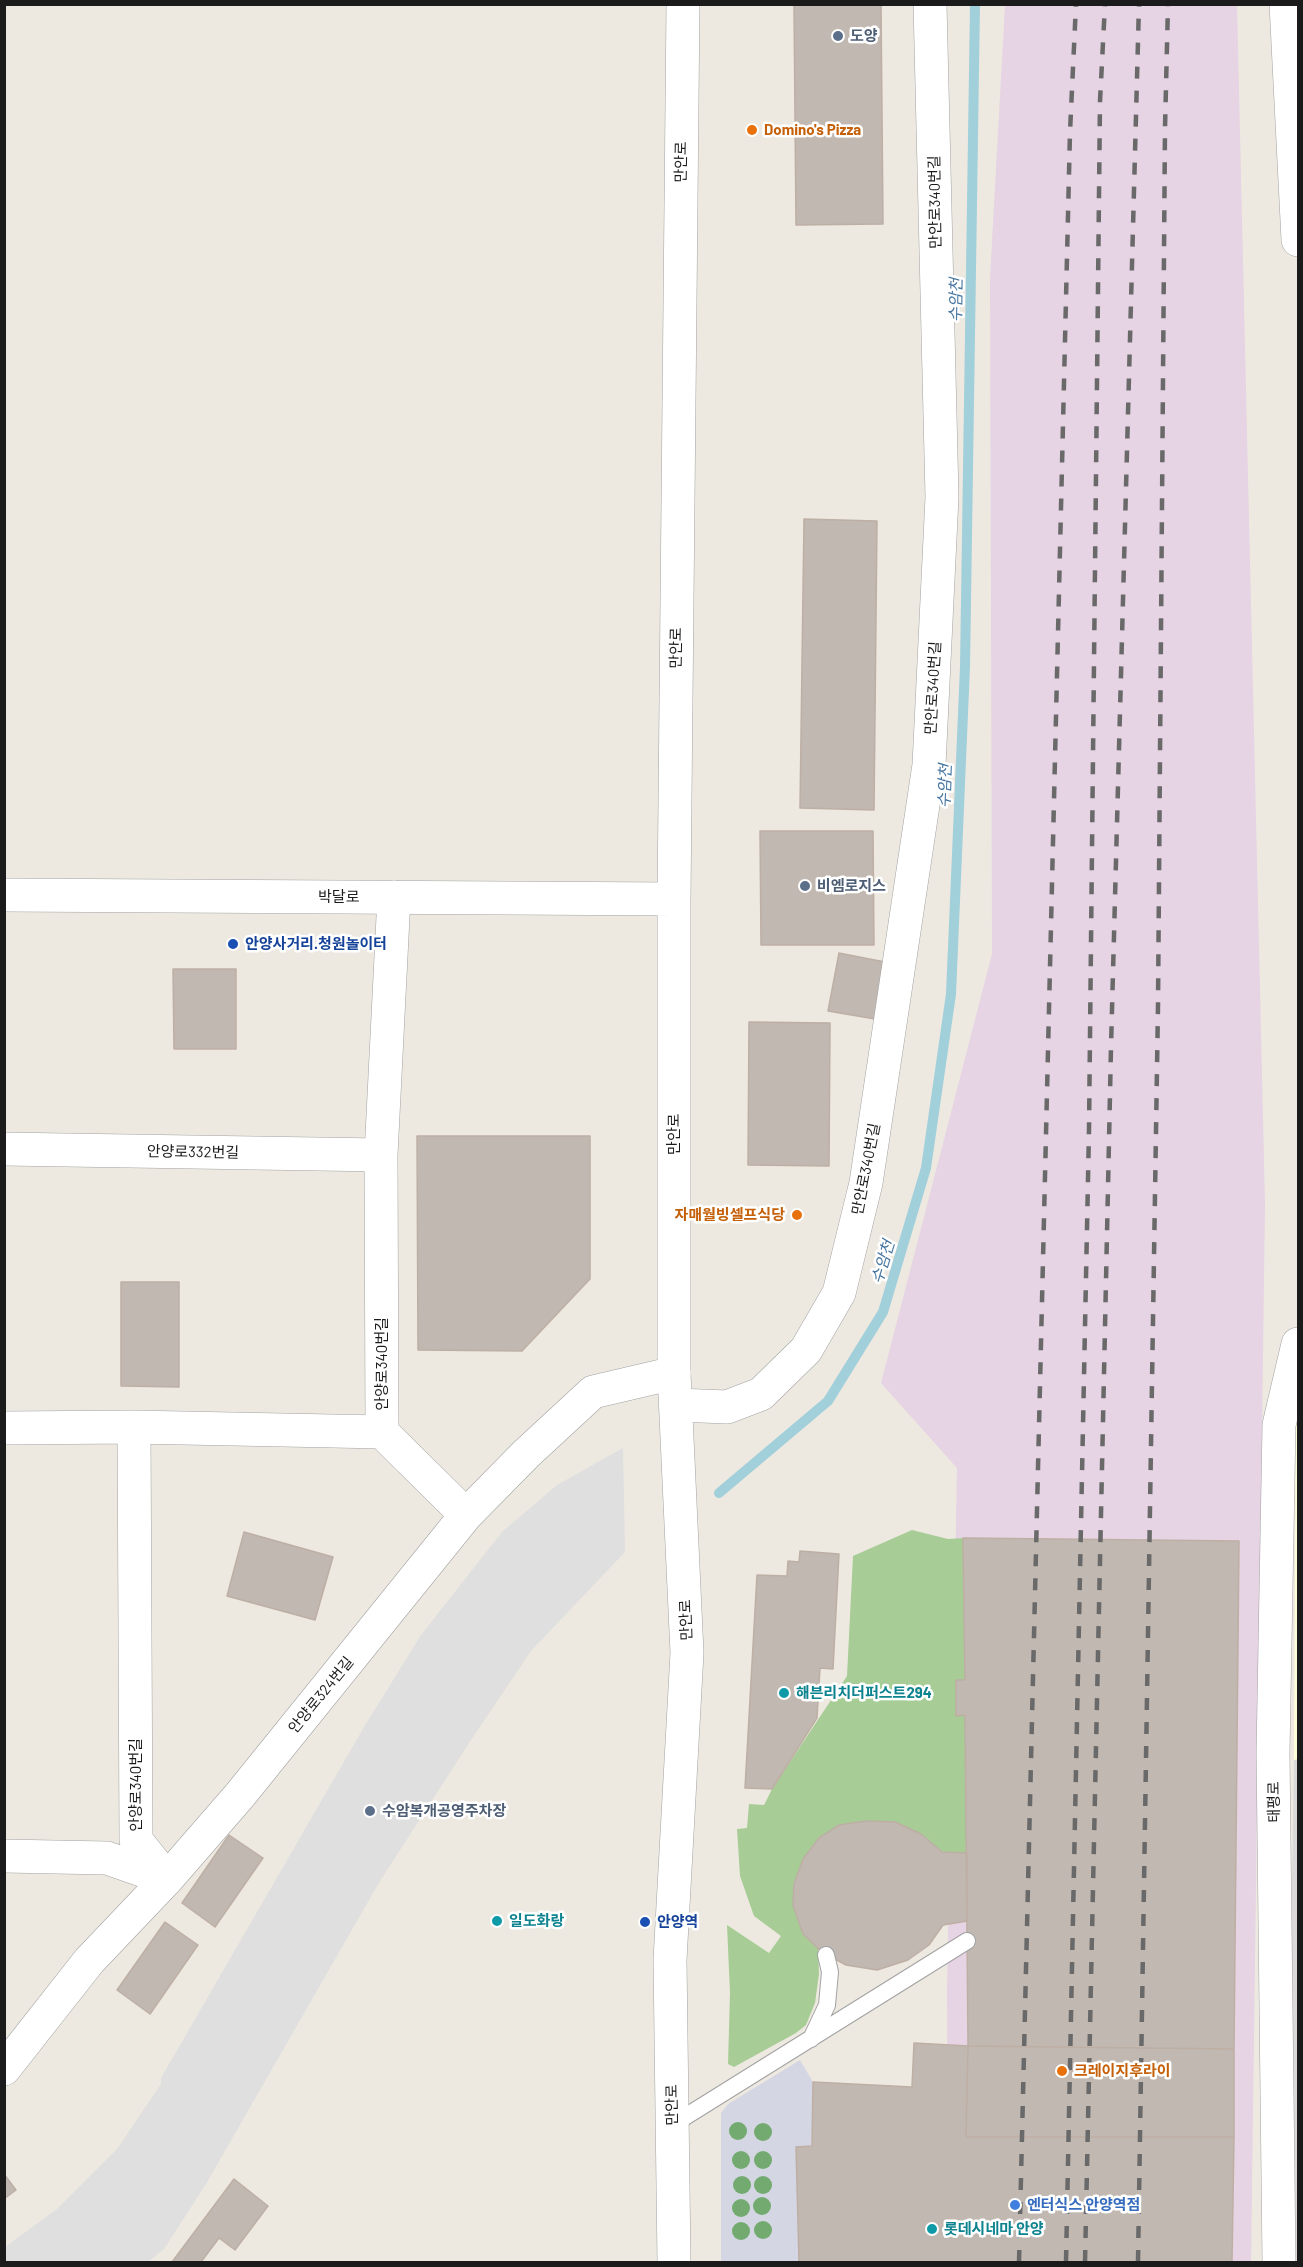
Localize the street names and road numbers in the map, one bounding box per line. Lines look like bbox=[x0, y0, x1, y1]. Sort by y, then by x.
street label: 만안로 bbox=[672, 141, 690, 183]
street label: 만안로340번길 bbox=[925, 155, 945, 249]
street label: 만안로 bbox=[667, 627, 685, 669]
street label: 만안로340번길 bbox=[922, 641, 944, 735]
street label: 박달로 bbox=[318, 888, 360, 906]
street label: 만안로 bbox=[665, 1113, 683, 1155]
street label: 만안로340번길 bbox=[848, 1121, 884, 1217]
street label: 안양로332번길 bbox=[147, 1142, 239, 1162]
street label: 안양로340번길 bbox=[373, 1317, 391, 1411]
street label: 만안로 bbox=[676, 1599, 696, 1641]
street label: 안양로324번길 bbox=[285, 1653, 357, 1737]
street label: 안양로340번길 bbox=[127, 1738, 145, 1832]
street label: 태평로 bbox=[1265, 1781, 1283, 1823]
street label: 만안로 bbox=[663, 2084, 681, 2126]

